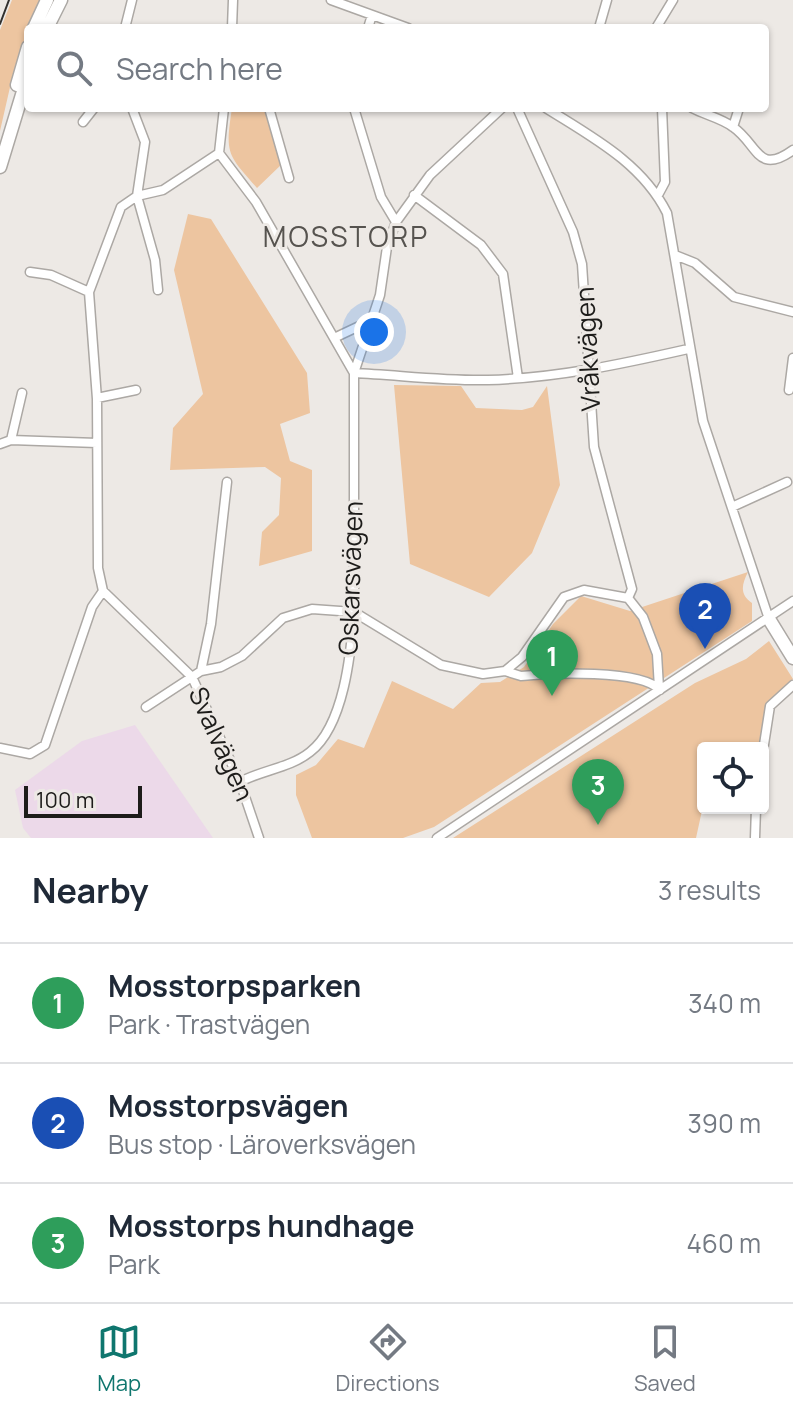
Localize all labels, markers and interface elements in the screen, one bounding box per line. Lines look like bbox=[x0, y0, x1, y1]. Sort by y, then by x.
search box bbox=[24, 24, 769, 112]
icon: search bbox=[52, 46, 96, 90]
text: Search here bbox=[116, 48, 283, 89]
district label: MOSSTORP bbox=[263, 217, 429, 255]
street label: Vråkvägen bbox=[566, 286, 608, 412]
your location bbox=[354, 312, 394, 352]
street label: Oskarsvägen bbox=[329, 500, 371, 656]
pin: 2 bbox=[679, 583, 731, 649]
pin: 1 bbox=[526, 630, 578, 696]
street label: Svalvägen bbox=[181, 681, 263, 806]
map controls bbox=[697, 742, 769, 814]
button: locate bbox=[697, 742, 769, 814]
pin: 3 bbox=[572, 759, 624, 825]
scale bar bbox=[24, 782, 142, 818]
text: 100 m bbox=[36, 785, 94, 815]
text: Nearby bbox=[32, 867, 148, 913]
text: 3 results bbox=[658, 872, 761, 908]
text: Mosstorpsparken bbox=[108, 965, 361, 1006]
text: 1 bbox=[52, 985, 64, 1021]
text: 340 m bbox=[688, 985, 761, 1021]
text: Park · Trastvägen bbox=[108, 1006, 310, 1042]
text: Mosstorpsvägen bbox=[108, 1085, 349, 1126]
text: 2 bbox=[50, 1105, 66, 1141]
text: 390 m bbox=[687, 1105, 761, 1141]
text: Bus stop · Läroverksvägen bbox=[108, 1126, 416, 1162]
text: Mosstorps hundhage bbox=[108, 1205, 414, 1246]
text: 3 bbox=[50, 1225, 66, 1261]
text: 460 m bbox=[686, 1225, 761, 1261]
text: Park bbox=[108, 1246, 160, 1282]
tab: Map bbox=[97, 1320, 141, 1398]
tab: Directions bbox=[335, 1320, 440, 1398]
tab: Saved bbox=[634, 1320, 696, 1398]

